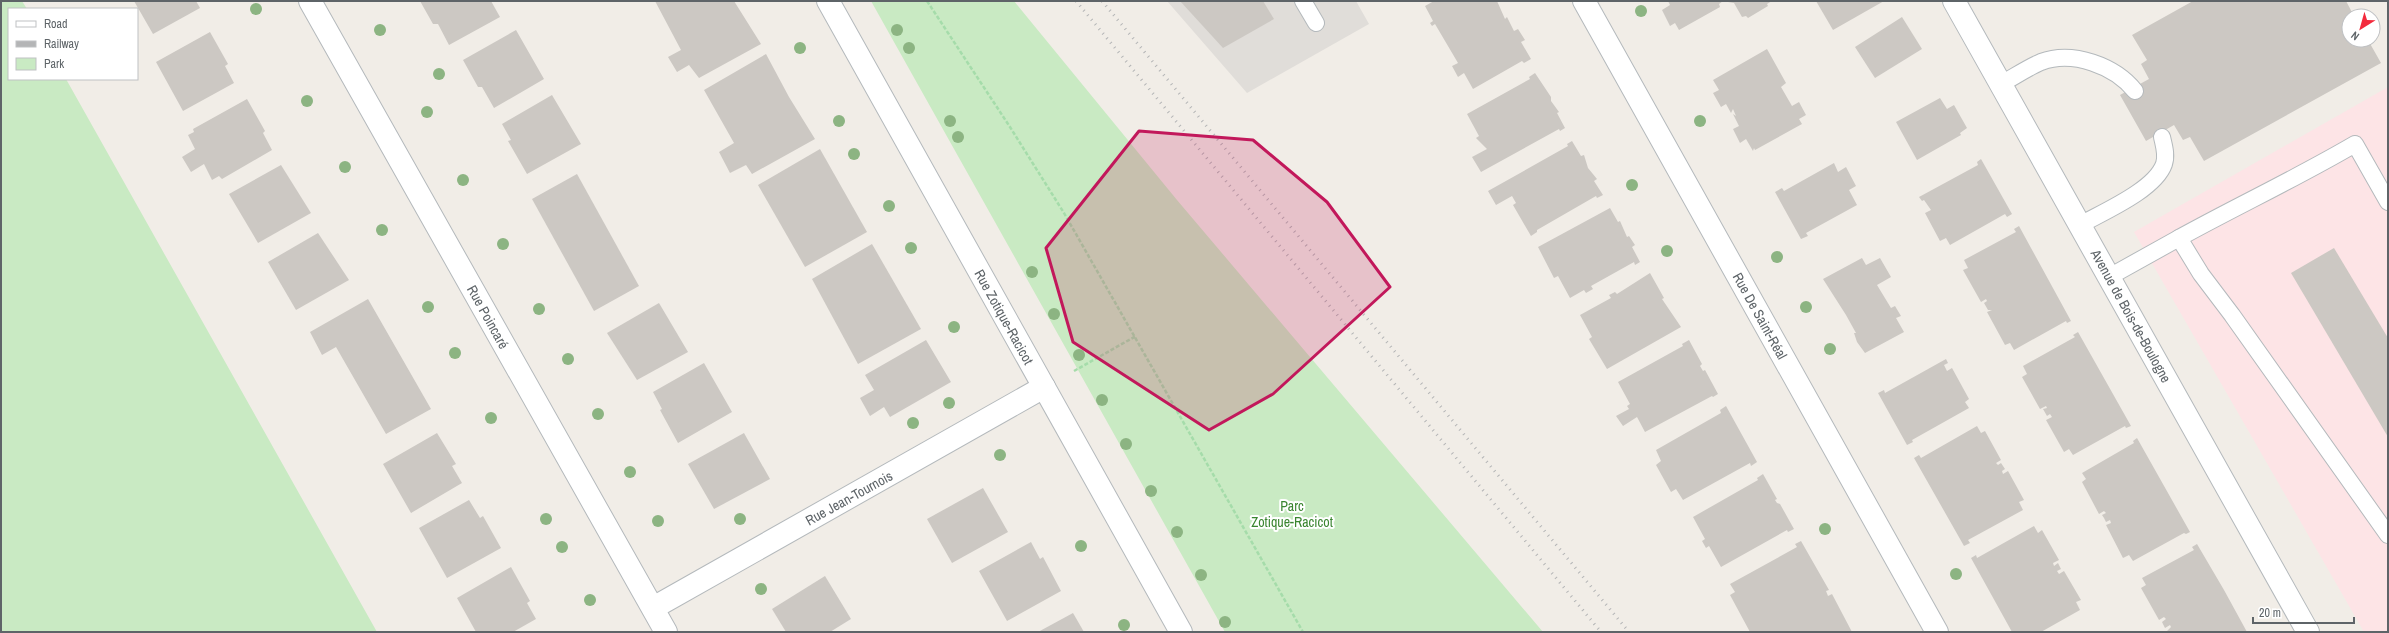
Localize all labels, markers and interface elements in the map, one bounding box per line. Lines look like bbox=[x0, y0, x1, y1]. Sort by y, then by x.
legend bbox=[8, 8, 138, 80]
north arrow bbox=[2341, 8, 2381, 48]
text: Road bbox=[44, 16, 68, 32]
text: N bbox=[2348, 28, 2362, 44]
text: Railway bbox=[44, 36, 79, 52]
text: Park bbox=[44, 56, 64, 72]
street label: Avenue de Bois-de-Boulogne bbox=[2086, 245, 2175, 386]
street label: Rue Zotique-Racicot bbox=[970, 266, 1038, 368]
street label: Rue De Saint-Réal bbox=[1729, 269, 1791, 363]
street label: Rue Poincaré bbox=[463, 282, 513, 352]
street label: Rue Jean-Tournois bbox=[802, 466, 896, 529]
park label: Parc Zotique-Racicot bbox=[1251, 497, 1333, 531]
scale bar bbox=[2253, 599, 2354, 625]
text: 20 m bbox=[2259, 605, 2281, 621]

